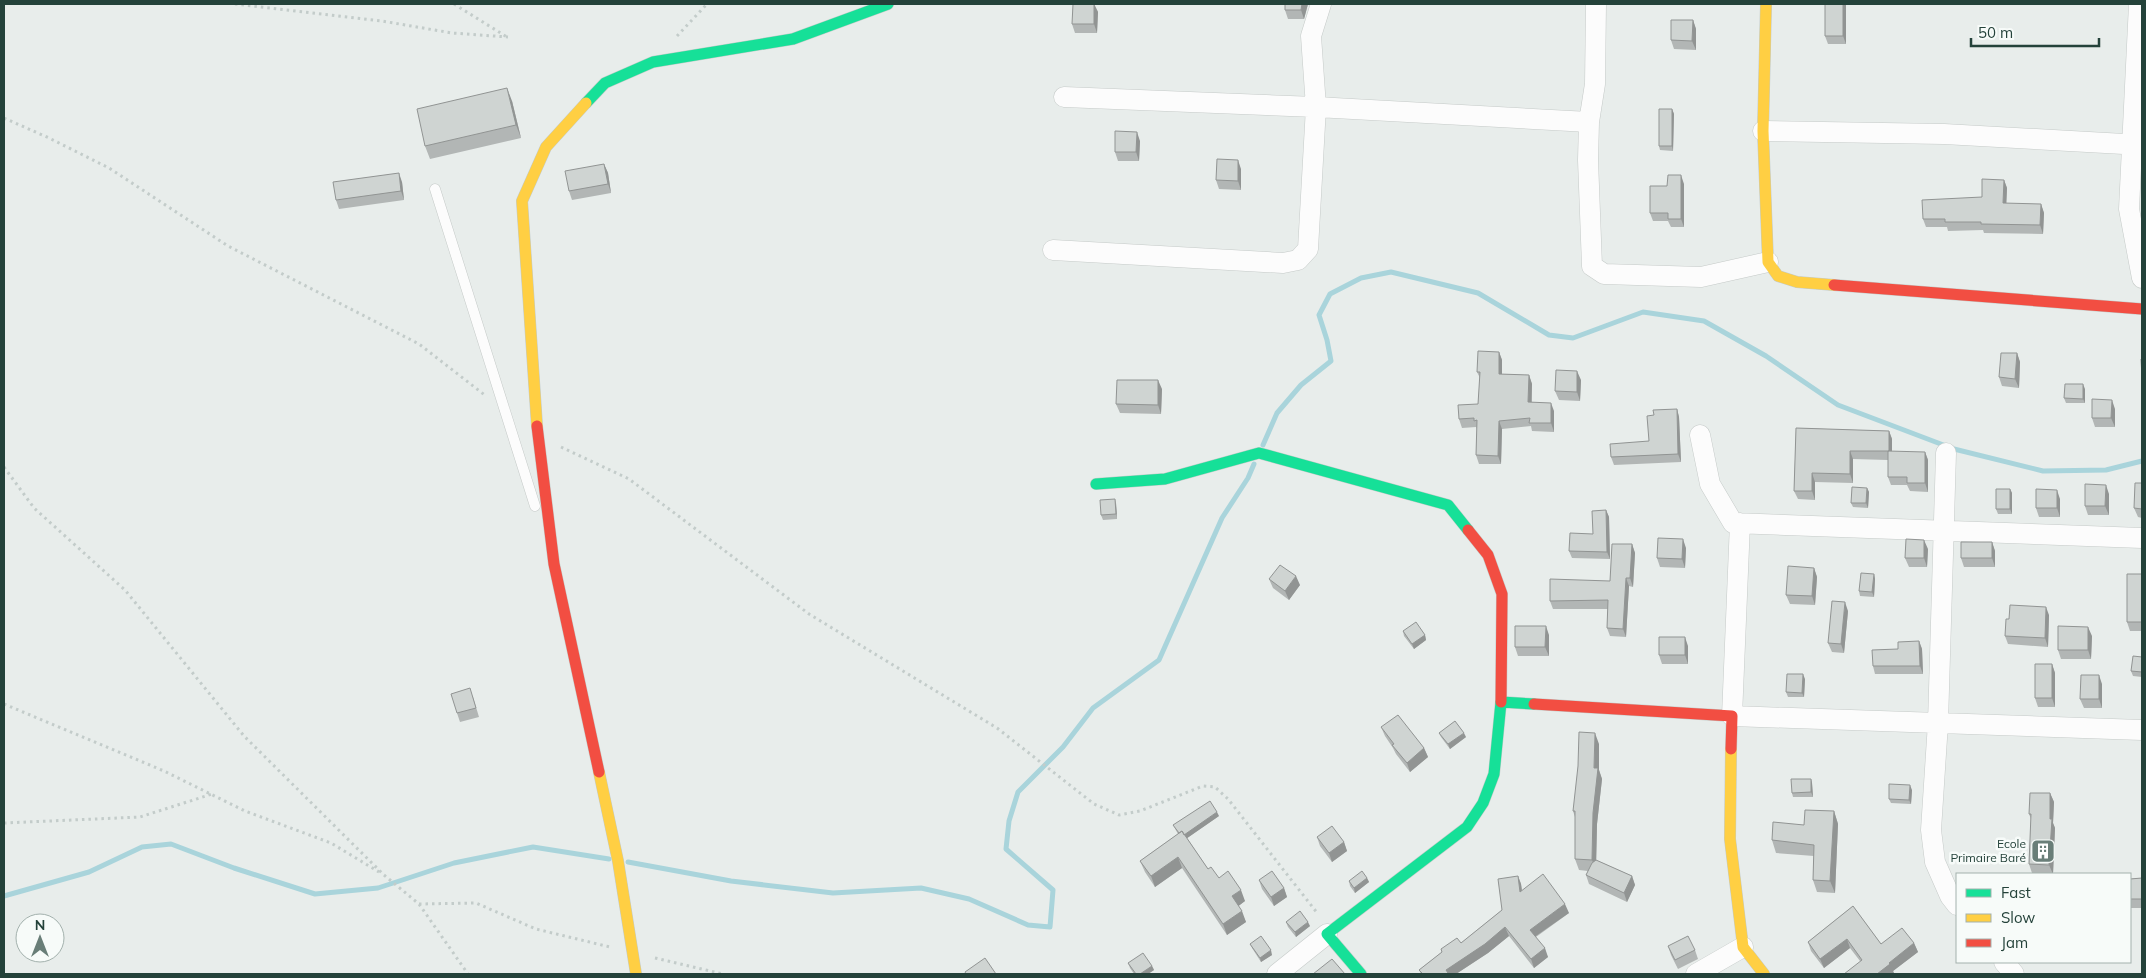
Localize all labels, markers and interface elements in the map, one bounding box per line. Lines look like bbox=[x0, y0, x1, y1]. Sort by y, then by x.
scale bar bbox=[1971, 15, 2098, 47]
text: 50 m bbox=[1978, 23, 2013, 42]
place label: Ecole Primaire Baré bbox=[1950, 836, 2026, 865]
building icon: Ecole Primaire Baré bbox=[2030, 838, 2056, 864]
legend bbox=[1956, 873, 2131, 963]
text: Fast bbox=[2001, 883, 2031, 902]
text: Slow bbox=[2001, 908, 2035, 927]
north arrow bbox=[15, 913, 65, 963]
text: N bbox=[35, 916, 45, 934]
text: Jam bbox=[2001, 933, 2028, 952]

